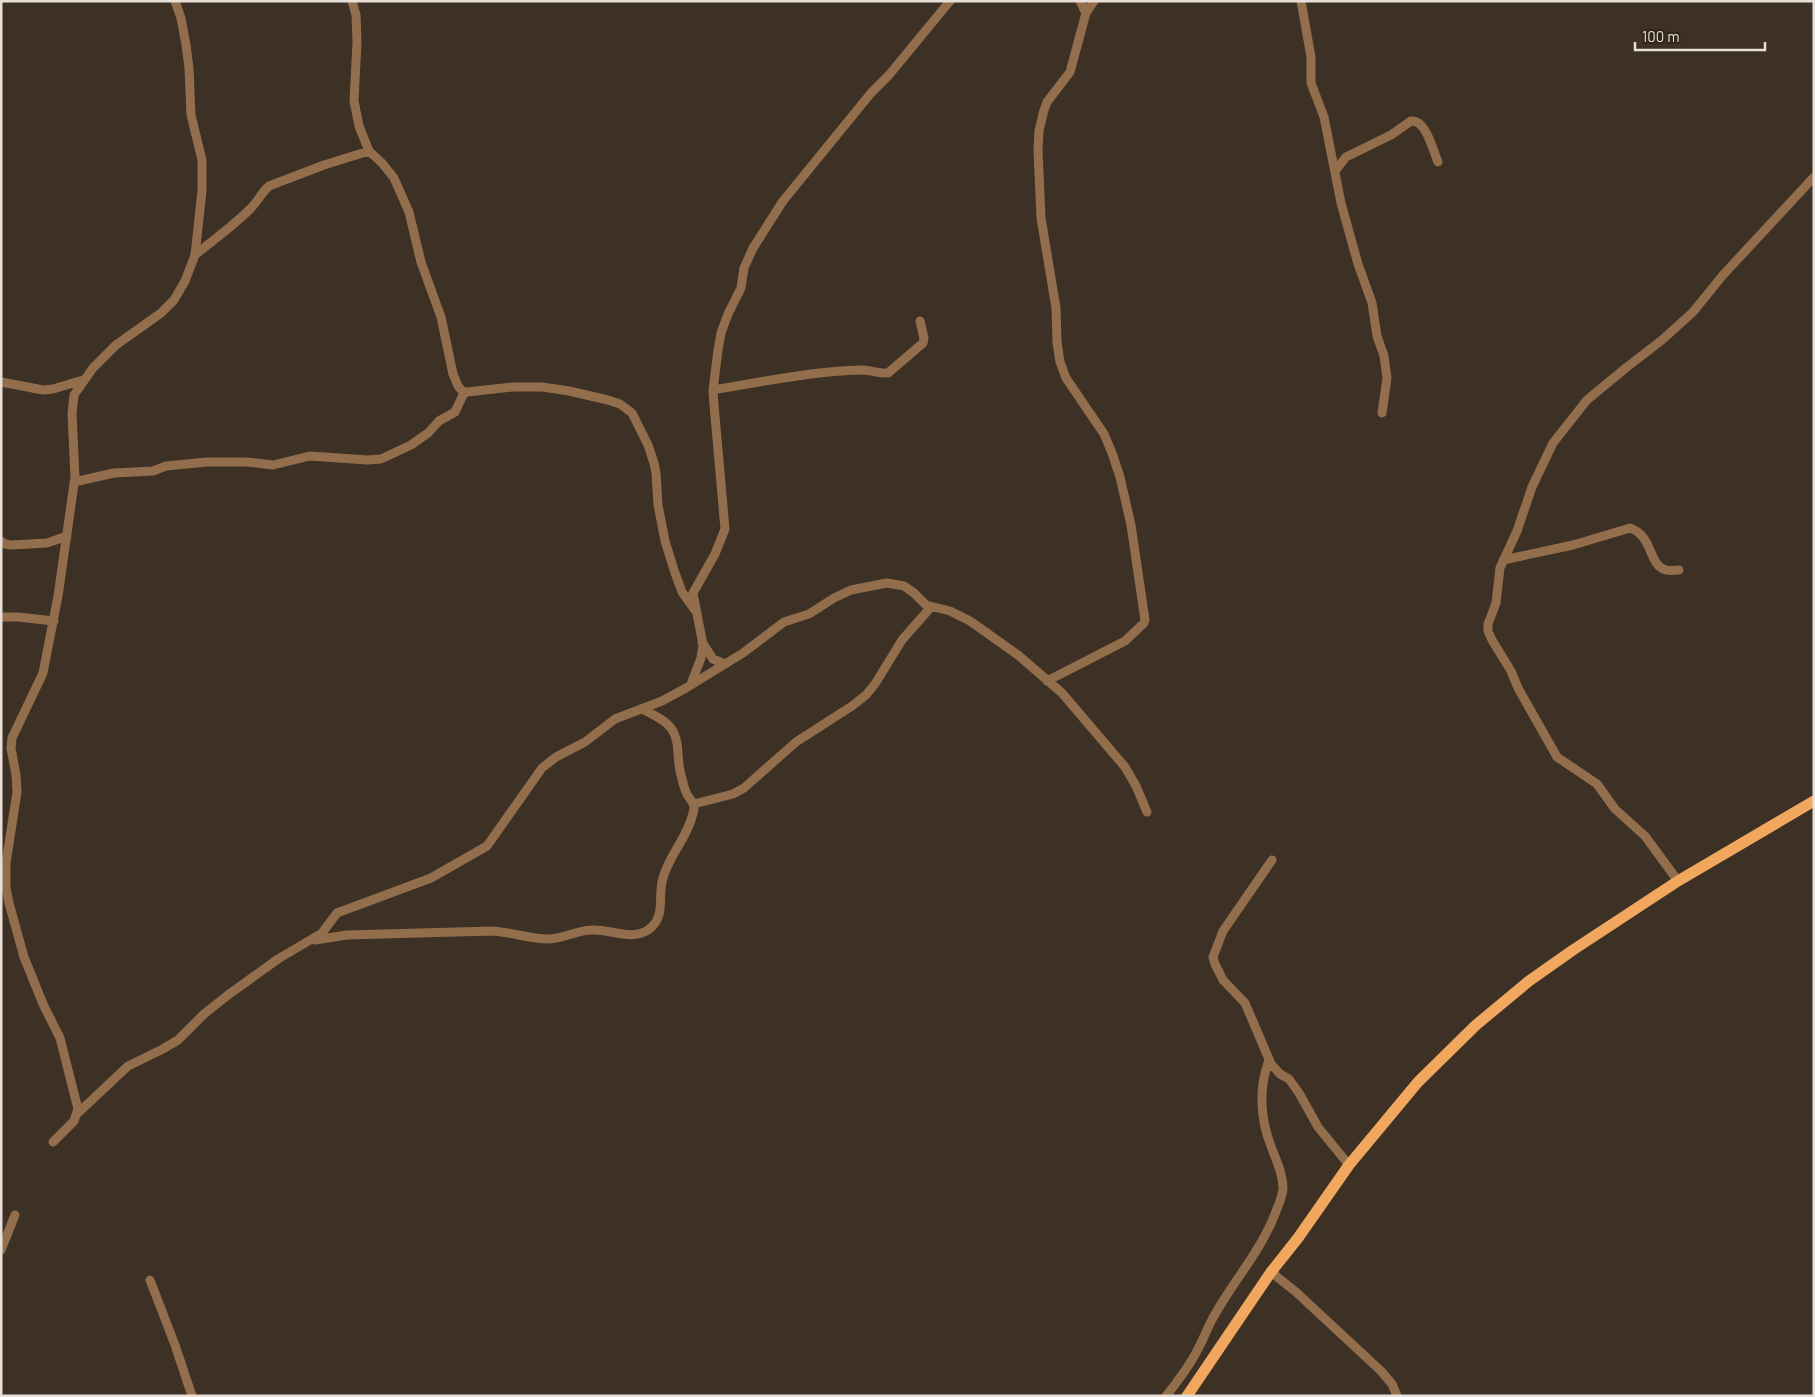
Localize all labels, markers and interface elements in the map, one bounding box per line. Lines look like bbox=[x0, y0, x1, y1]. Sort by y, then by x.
scale bar bbox=[1635, 20, 1765, 52]
text: 100 m bbox=[1642, 27, 1680, 45]

